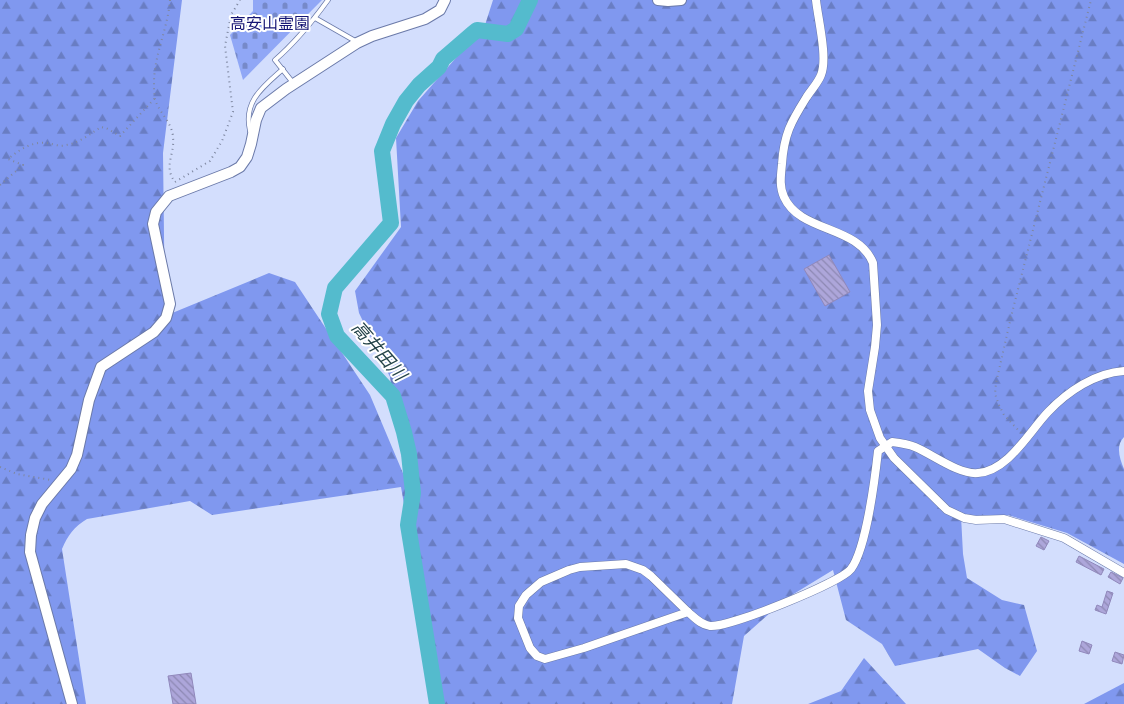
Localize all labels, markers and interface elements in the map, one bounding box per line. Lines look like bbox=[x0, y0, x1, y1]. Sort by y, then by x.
park label: 高安山霊園 bbox=[230, 13, 310, 33]
water label: 高井田川 bbox=[347, 316, 413, 387]

